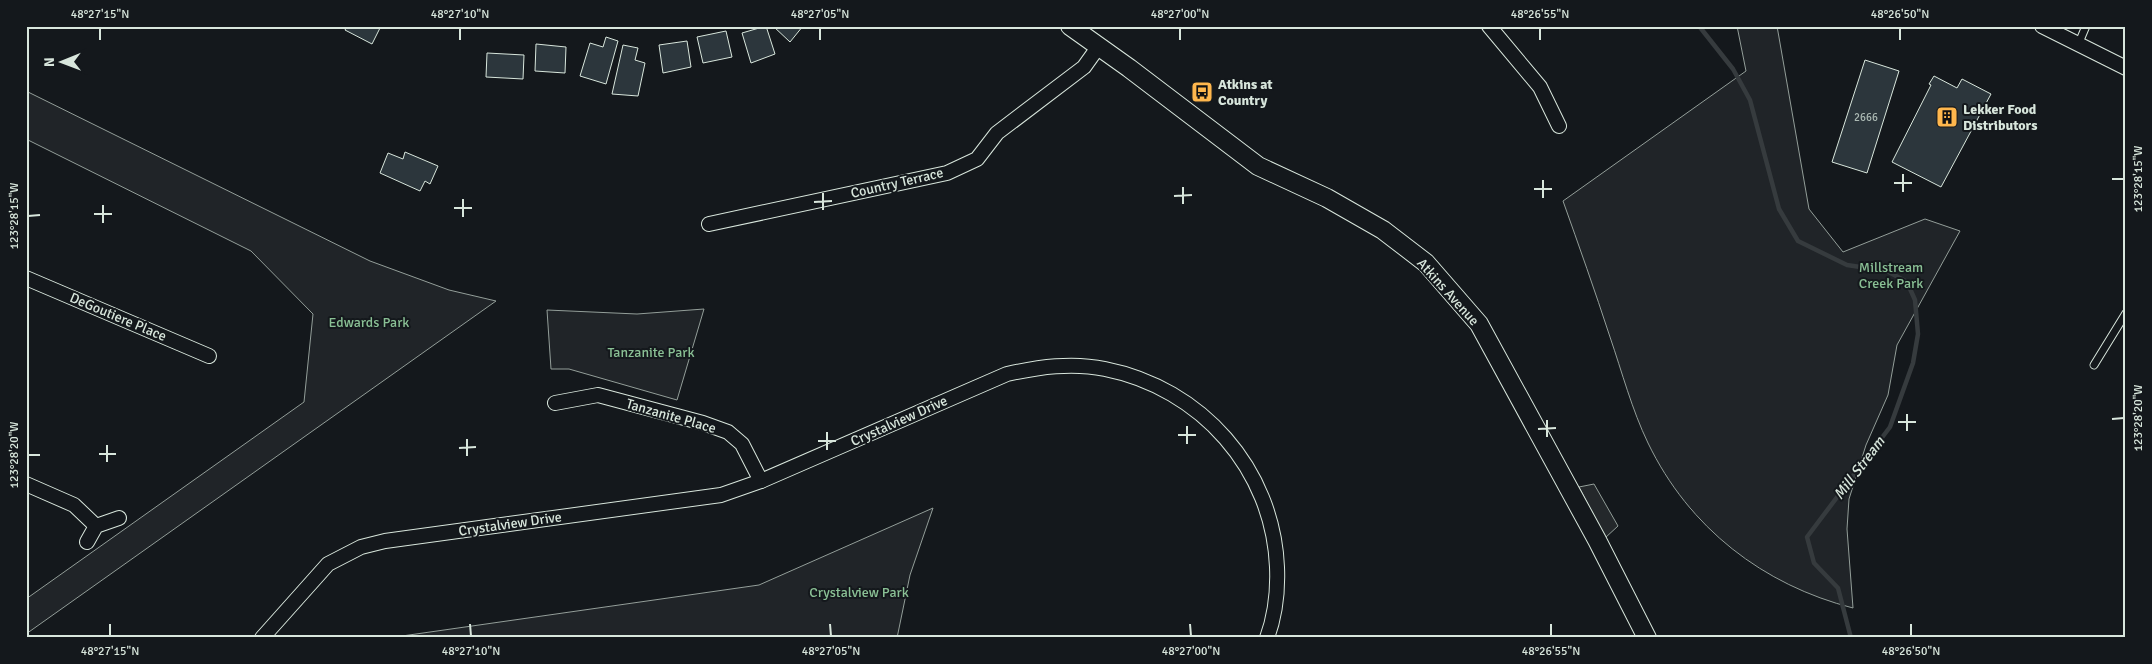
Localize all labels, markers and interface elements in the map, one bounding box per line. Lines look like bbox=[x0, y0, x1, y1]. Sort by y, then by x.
text: 48°27'15"N bbox=[71, 7, 129, 22]
text: 48°27'10"N bbox=[431, 7, 489, 22]
text: 48°27'05"N bbox=[791, 7, 849, 22]
text: 48°27'00"N bbox=[1151, 7, 1209, 22]
text: 48°26'55"N bbox=[1511, 7, 1569, 22]
text: 48°26'50"N bbox=[1871, 7, 1929, 22]
north arrow bbox=[38, 38, 88, 88]
text: N bbox=[41, 57, 58, 67]
place label: Atkins at Country bbox=[1218, 76, 1273, 109]
bus stop icon: Atkins at Country bbox=[1190, 80, 1214, 104]
place label: Lekker Food Distributors bbox=[1963, 101, 2037, 134]
building icon: Lekker Food Distributors bbox=[1935, 105, 1959, 129]
house number: 2666 bbox=[1854, 111, 1878, 124]
text: 123°28'15"W bbox=[2131, 145, 2146, 213]
street label: Country Terrace bbox=[849, 164, 945, 202]
text: 123°28'15"W bbox=[7, 182, 22, 250]
street label: Atkins Avenue bbox=[1413, 255, 1483, 329]
park label: Millstream Creek Park bbox=[1859, 259, 1923, 292]
street label: DeGoutiere Place bbox=[67, 289, 169, 345]
park label: Edwards Park bbox=[329, 314, 409, 331]
park label: Tanzanite Park bbox=[607, 344, 695, 361]
text: 123°28'20"W bbox=[2131, 384, 2146, 452]
street label: Crystalview Drive bbox=[848, 392, 950, 450]
street label: Tanzanite Place bbox=[624, 395, 718, 437]
text: 123°28'20"W bbox=[7, 421, 22, 489]
water label: Mill Stream bbox=[1830, 432, 1889, 503]
street label: Crystalview Drive bbox=[457, 508, 563, 540]
park label: Crystalview Park bbox=[809, 584, 909, 601]
text: 48°27'15"N bbox=[81, 644, 139, 659]
text: 48°27'10"N bbox=[442, 644, 500, 659]
text: 48°27'05"N bbox=[802, 644, 860, 659]
text: 48°27'00"N bbox=[1162, 644, 1220, 659]
text: 48°26'55"N bbox=[1522, 644, 1580, 659]
text: 48°26'50"N bbox=[1882, 644, 1940, 659]

